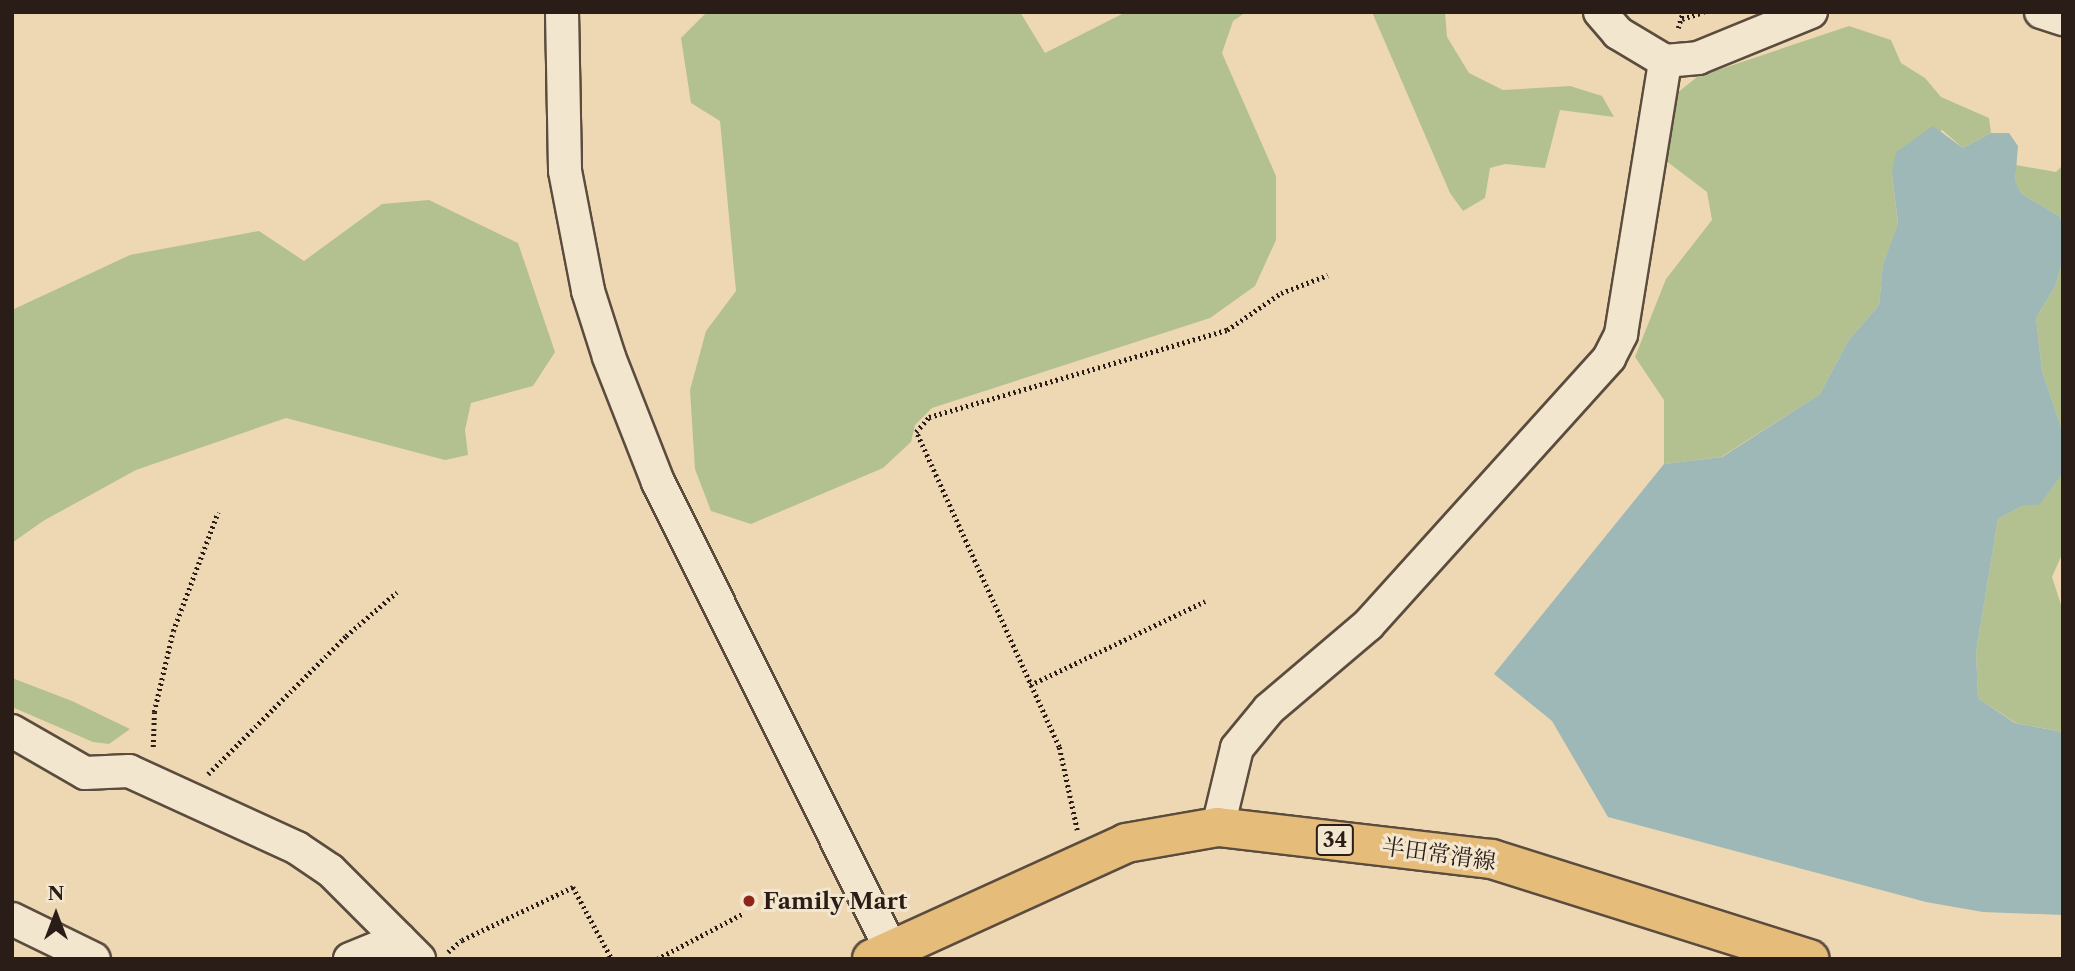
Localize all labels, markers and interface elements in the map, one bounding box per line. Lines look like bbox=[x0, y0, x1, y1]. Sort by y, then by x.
road number: 34 bbox=[1316, 822, 1354, 858]
street label: 半田常滑線 bbox=[1380, 832, 1498, 876]
north arrow bbox=[21, 880, 91, 950]
text: N bbox=[48, 882, 64, 905]
place label: Family Mart bbox=[763, 887, 908, 915]
marker: Family Mart bbox=[741, 893, 757, 909]

